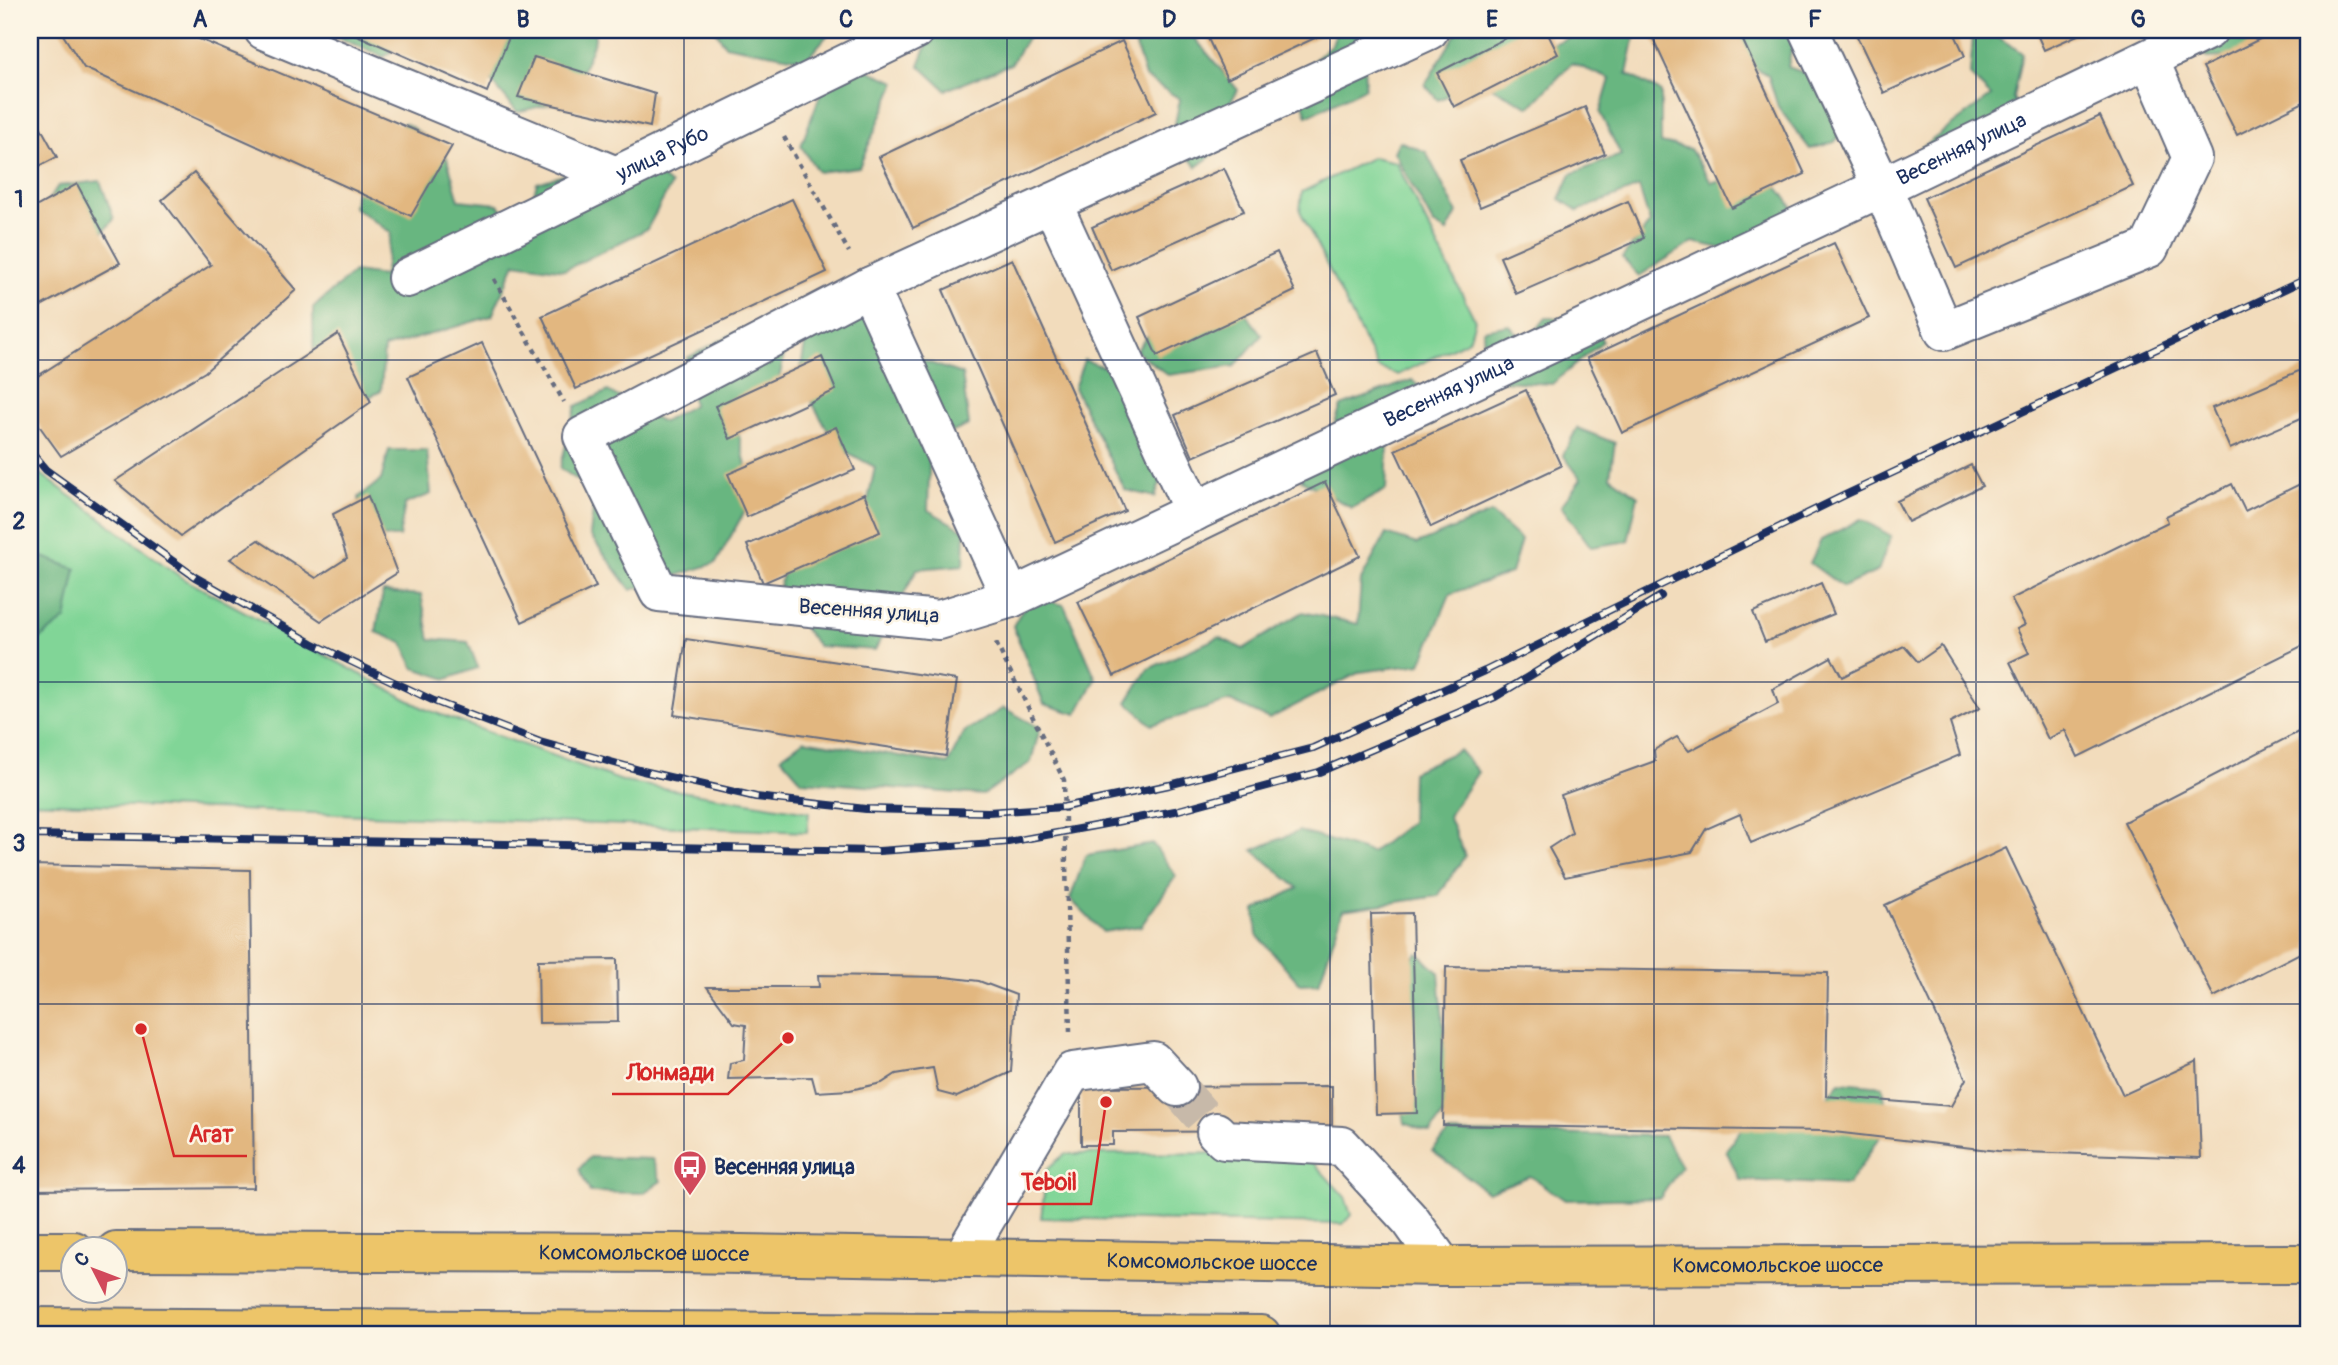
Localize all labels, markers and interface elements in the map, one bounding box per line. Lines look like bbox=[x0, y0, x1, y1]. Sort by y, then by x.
text: A bbox=[193, 5, 208, 34]
text: B bbox=[516, 5, 530, 34]
text: C bbox=[839, 5, 853, 34]
text: D bbox=[1162, 5, 1176, 34]
text: E bbox=[1486, 5, 1498, 34]
text: F bbox=[1808, 5, 1822, 34]
text: G bbox=[2130, 5, 2146, 34]
street label: Весенняя улица bbox=[1892, 107, 2031, 192]
street label: улица Рубо bbox=[611, 120, 713, 188]
text: 1 bbox=[15, 185, 24, 214]
street label: Весенняя улица bbox=[1380, 350, 1519, 434]
text: 2 bbox=[13, 507, 26, 536]
street label: Весенняя улица bbox=[798, 593, 940, 630]
text: 3 bbox=[13, 829, 25, 858]
callout: Лонмади bbox=[612, 1050, 728, 1094]
text: Лонмади bbox=[625, 1058, 715, 1087]
callout: Агат bbox=[174, 1112, 247, 1156]
text: Агат bbox=[189, 1120, 234, 1149]
bus stop icon: Весенняя улица bbox=[671, 1148, 709, 1197]
text: 4 bbox=[12, 1151, 26, 1180]
place label: Весенняя улица bbox=[714, 1154, 855, 1181]
callout: Teboil bbox=[1007, 1160, 1091, 1204]
text: Teboil bbox=[1020, 1168, 1077, 1197]
north arrow bbox=[60, 1236, 130, 1306]
street label: Комсомольское шоссе bbox=[539, 1240, 750, 1268]
text: С bbox=[69, 1247, 95, 1272]
street label: Комсомольское шоссе bbox=[1106, 1247, 1318, 1278]
street label: Комсомольское шоссе bbox=[1673, 1252, 1884, 1279]

